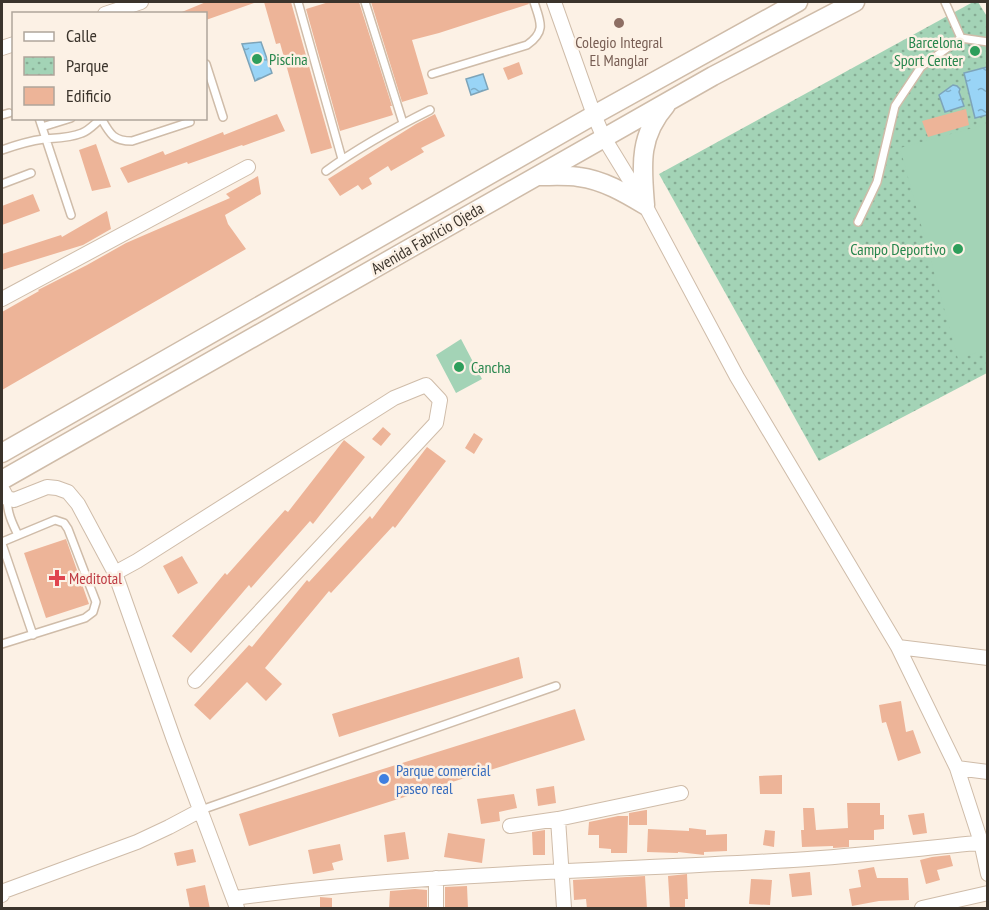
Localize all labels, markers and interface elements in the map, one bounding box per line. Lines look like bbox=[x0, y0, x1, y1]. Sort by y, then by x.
legend bbox=[12, 12, 207, 120]
marker: Colegio Integral El Manglar bbox=[612, 16, 626, 30]
text: Calle bbox=[66, 24, 97, 47]
place label: Colegio Integral El Manglar bbox=[575, 32, 663, 70]
place label: Barcelona Sport Center bbox=[894, 32, 964, 70]
marker: Barcelona Sport Center bbox=[968, 44, 982, 58]
place label: Piscina bbox=[269, 49, 308, 69]
marker: Piscina bbox=[250, 52, 264, 66]
text: Parque bbox=[66, 54, 109, 77]
text: Edificio bbox=[66, 84, 112, 107]
street label: Avenida Fabricio Ojeda bbox=[367, 198, 487, 278]
place label: Campo Deportivo bbox=[850, 239, 946, 259]
marker: Campo Deportivo bbox=[951, 242, 965, 256]
place label: Cancha bbox=[471, 357, 511, 377]
marker: Cancha bbox=[452, 360, 466, 374]
place label: Meditotal bbox=[69, 568, 122, 588]
marker: Meditotal bbox=[50, 571, 64, 585]
place label: Parque comercial paseo real bbox=[396, 760, 491, 798]
marker: Parque comercial paseo real bbox=[377, 772, 391, 786]

